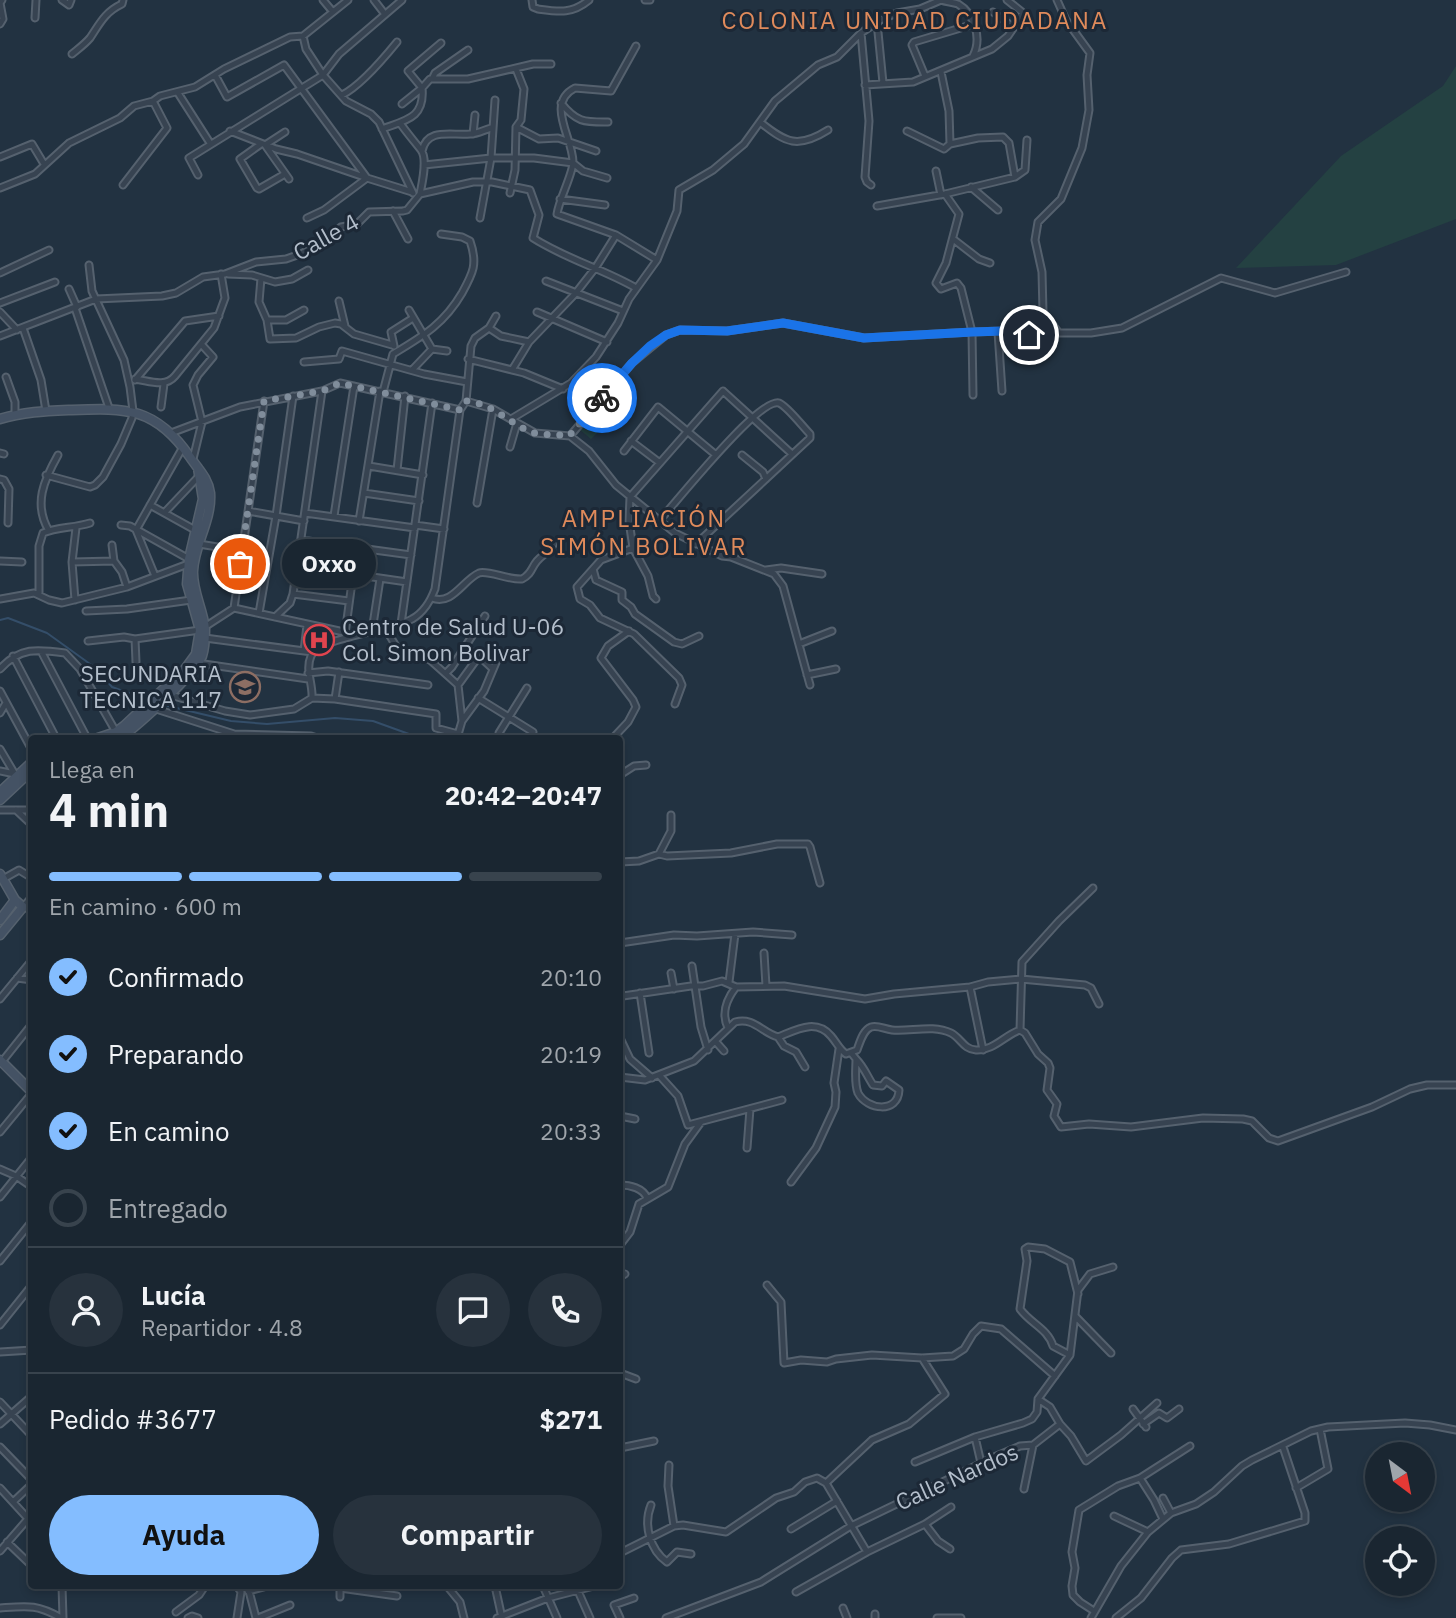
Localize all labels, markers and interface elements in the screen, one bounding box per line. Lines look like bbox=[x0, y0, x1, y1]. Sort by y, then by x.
district label: COLONIA UNIDAD CIUDADANA bbox=[722, 4, 1108, 36]
street label: Calle 4 bbox=[287, 206, 364, 266]
pin bbox=[999, 305, 1059, 365]
icon: home bbox=[1010, 316, 1048, 354]
courier bbox=[567, 363, 637, 433]
icon: bike bbox=[583, 379, 621, 417]
district label: AMPLIACIÓN SIMÓN BOLIVAR bbox=[540, 502, 748, 562]
pin bbox=[210, 534, 270, 594]
callout: Oxxo bbox=[282, 540, 376, 588]
icon: bag bbox=[221, 545, 259, 583]
text: Oxxo bbox=[302, 548, 356, 578]
place label: Centro de Salud U-06 Col. Simon Bolivar bbox=[342, 611, 564, 667]
hospital icon: Centro de Salud U-06 Col. Simon Bolivar bbox=[302, 623, 336, 657]
place label: SECUNDARIA TECNICA 117 bbox=[80, 658, 222, 714]
school or university icon: SECUNDARIA TECNICA 117 bbox=[228, 670, 262, 704]
text: Llega en bbox=[49, 754, 135, 784]
text: 20:42–20:47 bbox=[445, 778, 602, 812]
text: 4 min bbox=[49, 780, 169, 840]
text: En camino · 600 m bbox=[49, 891, 242, 921]
icon: check bbox=[49, 958, 87, 996]
text: Confirmado bbox=[108, 960, 244, 994]
text: 20:10 bbox=[540, 962, 602, 992]
icon: check bbox=[49, 1035, 87, 1073]
text: Preparando bbox=[108, 1037, 244, 1071]
text: 20:19 bbox=[540, 1039, 602, 1069]
icon: check bbox=[49, 1112, 87, 1150]
text: En camino bbox=[108, 1114, 230, 1148]
text: 20:33 bbox=[540, 1116, 602, 1146]
text: Entregado bbox=[108, 1191, 228, 1225]
button: person bbox=[49, 1273, 123, 1347]
button: chat bbox=[436, 1273, 510, 1347]
button: phone bbox=[528, 1273, 602, 1347]
text: Lucía bbox=[141, 1278, 206, 1312]
text: Repartidor · 4.8 bbox=[141, 1312, 303, 1342]
text: Pedido #3677 bbox=[49, 1402, 217, 1436]
text: $271 bbox=[540, 1402, 602, 1436]
street label: Calle Nardos bbox=[891, 1436, 1023, 1516]
north arrow bbox=[1365, 1442, 1435, 1512]
map controls bbox=[1365, 1442, 1435, 1596]
button: Ayuda bbox=[49, 1495, 319, 1575]
button: Compartir bbox=[333, 1495, 602, 1575]
button: locate bbox=[1365, 1526, 1435, 1596]

